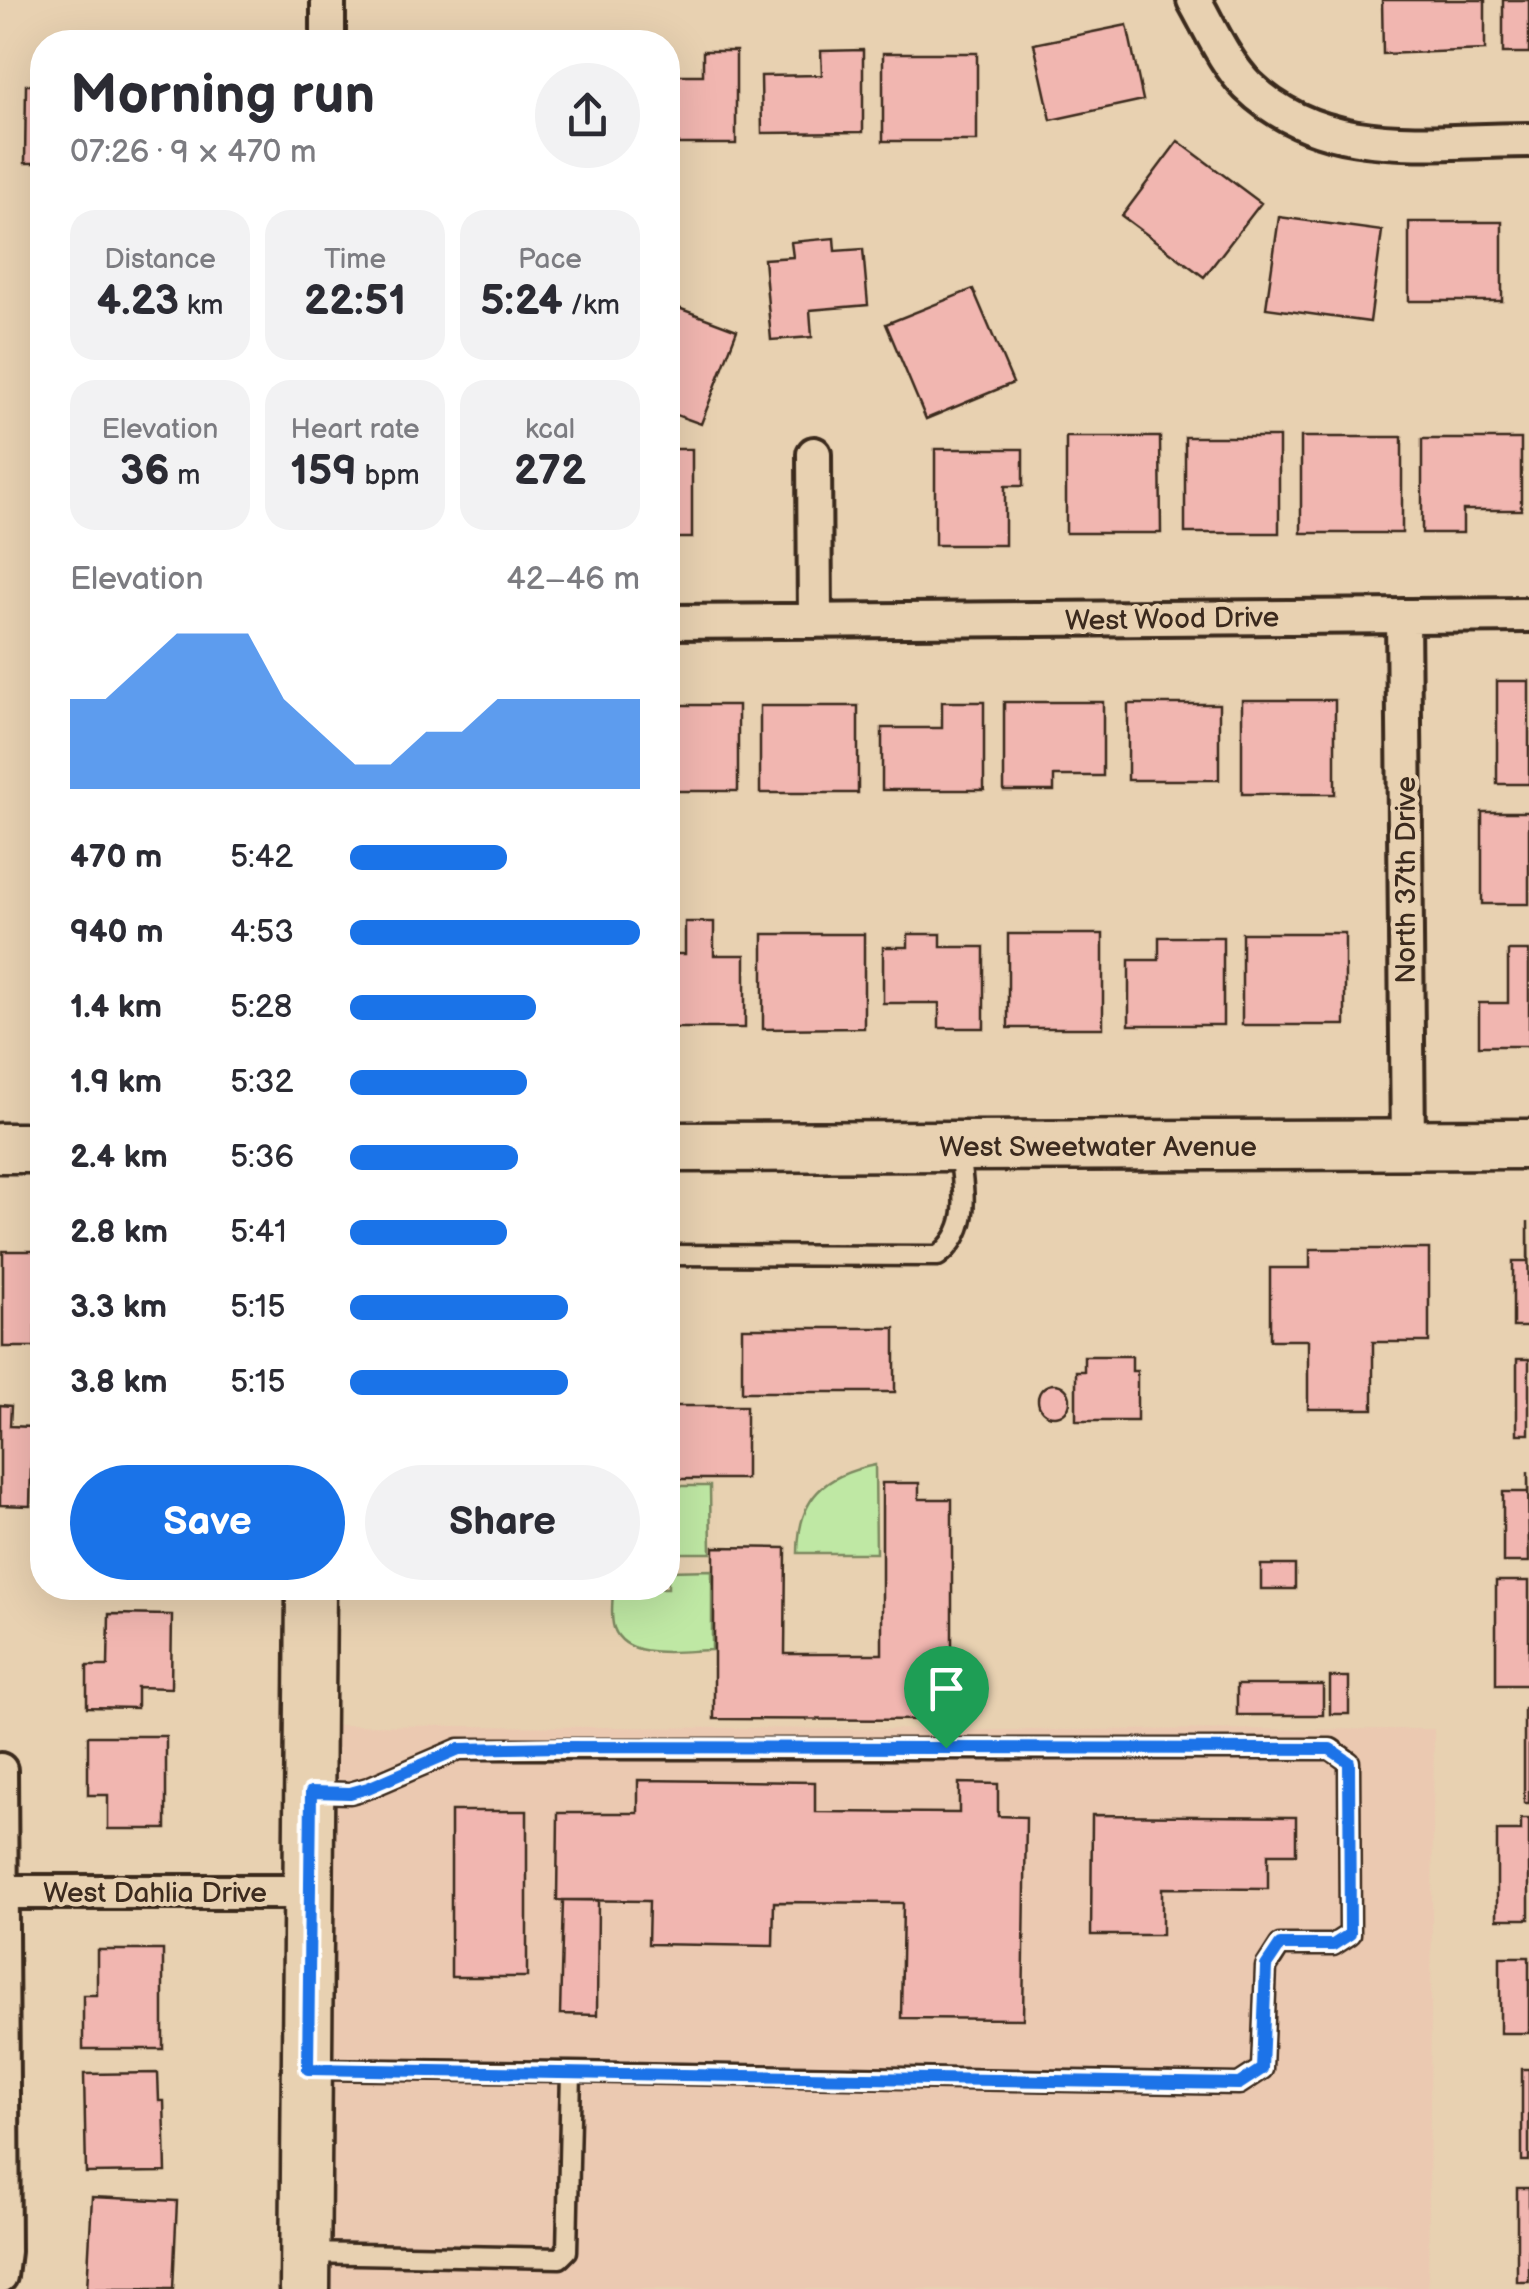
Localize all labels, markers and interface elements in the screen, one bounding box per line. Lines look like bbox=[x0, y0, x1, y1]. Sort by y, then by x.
text: Morning run bbox=[70, 62, 375, 129]
button: share bbox=[535, 63, 640, 168]
text: 07:26 · 9 × 470 m bbox=[70, 133, 316, 172]
text: Distance bbox=[104, 243, 216, 276]
text: Time bbox=[324, 243, 386, 276]
text: Pace bbox=[518, 243, 582, 276]
text: 4.23 bbox=[96, 276, 179, 327]
text: 22:51 bbox=[304, 276, 406, 327]
text: 5:24 bbox=[480, 276, 563, 327]
text: km bbox=[179, 289, 224, 322]
text: /km bbox=[563, 289, 620, 322]
text: Elevation bbox=[102, 413, 218, 446]
text: Heart rate bbox=[290, 413, 420, 446]
text: kcal bbox=[525, 413, 575, 446]
text: 36 bbox=[120, 446, 170, 497]
text: 159 bbox=[290, 446, 357, 497]
text: 272 bbox=[514, 446, 586, 497]
text: m bbox=[170, 459, 200, 492]
text: bpm bbox=[357, 459, 420, 492]
text: Elevation bbox=[70, 560, 203, 599]
text: 42–46 m bbox=[506, 560, 640, 599]
street label: West Wood Drive bbox=[1064, 601, 1280, 638]
street label: North 37th Drive bbox=[1390, 776, 1423, 984]
text: 470 m bbox=[70, 838, 162, 877]
text: 5:42 bbox=[230, 838, 293, 877]
text: 940 m bbox=[70, 913, 163, 952]
text: 4:53 bbox=[230, 913, 294, 952]
text: 1.4 km bbox=[70, 988, 162, 1027]
text: 5:28 bbox=[230, 988, 292, 1027]
text: 1.9 km bbox=[70, 1063, 162, 1102]
text: 5:32 bbox=[230, 1063, 293, 1102]
street label: West Sweetwater Avenue bbox=[939, 1131, 1257, 1164]
text: 2.4 km bbox=[70, 1138, 168, 1177]
text: 5:36 bbox=[230, 1138, 294, 1177]
text: 2.8 km bbox=[70, 1213, 168, 1252]
text: 5:41 bbox=[230, 1213, 287, 1252]
text: 3.3 km bbox=[70, 1288, 167, 1327]
text: 5:15 bbox=[230, 1288, 286, 1327]
text: 3.8 km bbox=[70, 1363, 168, 1402]
text: 5:15 bbox=[230, 1363, 286, 1402]
button: Save bbox=[70, 1465, 345, 1580]
button: Share bbox=[365, 1465, 640, 1580]
pin bbox=[904, 1646, 989, 1749]
icon: arrive bbox=[919, 1661, 974, 1716]
street label: West Dahlia Drive bbox=[43, 1877, 267, 1910]

